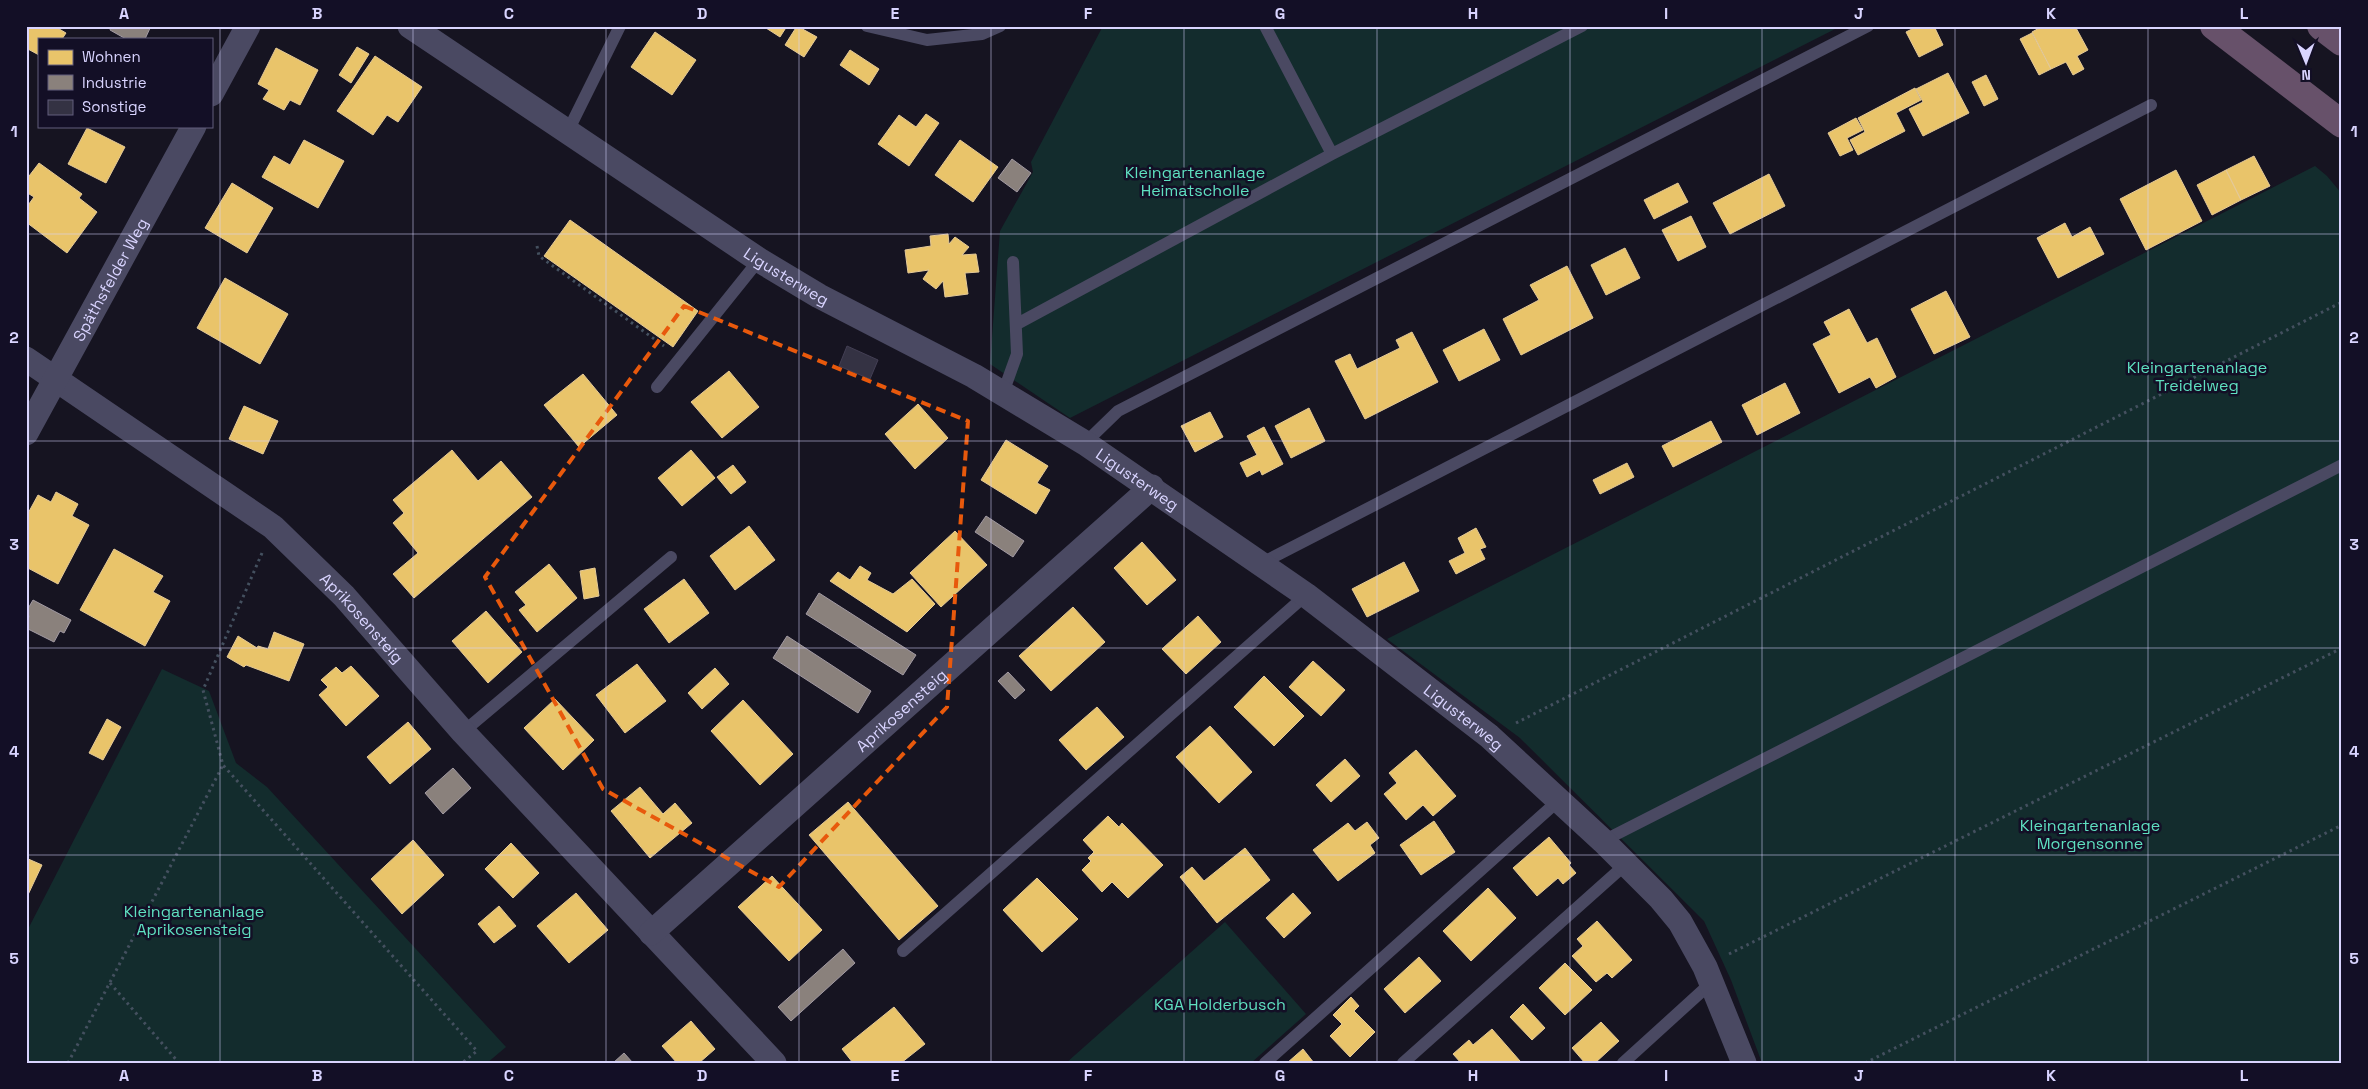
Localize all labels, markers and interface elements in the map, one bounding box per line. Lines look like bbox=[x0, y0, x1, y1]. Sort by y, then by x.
text: A bbox=[119, 3, 129, 24]
text: B bbox=[312, 3, 322, 24]
text: C bbox=[504, 3, 514, 24]
text: D bbox=[697, 3, 707, 24]
text: E bbox=[891, 3, 900, 24]
text: F bbox=[1084, 3, 1093, 24]
text: G bbox=[1275, 3, 1285, 24]
text: H bbox=[1468, 3, 1478, 24]
text: I bbox=[1664, 3, 1668, 24]
text: J bbox=[1854, 3, 1864, 24]
text: K bbox=[2046, 3, 2056, 24]
text: L bbox=[2240, 3, 2249, 24]
legend bbox=[38, 38, 212, 128]
north arrow bbox=[2280, 38, 2330, 88]
text: Wohnen bbox=[82, 47, 141, 66]
text: N bbox=[2301, 66, 2311, 84]
text: Industrie bbox=[82, 73, 147, 92]
text: Sonstige bbox=[82, 97, 147, 116]
text: 1 bbox=[10, 121, 18, 142]
text: 1 bbox=[2350, 121, 2358, 142]
park label: Kleingartenanlage Heimatscholle bbox=[1125, 162, 1265, 201]
street label: Späthsfelder Weg bbox=[68, 214, 153, 345]
street label: Ligusterweg bbox=[739, 243, 832, 310]
text: 2 bbox=[9, 327, 19, 348]
text: 2 bbox=[2349, 327, 2359, 348]
park label: Kleingartenanlage Treidelweg bbox=[2127, 357, 2267, 396]
street label: Ligusterweg bbox=[1092, 444, 1183, 515]
text: 3 bbox=[9, 534, 19, 555]
text: 3 bbox=[2349, 534, 2359, 555]
street label: Aprikosensteig bbox=[315, 568, 408, 668]
street label: Aprikosensteig bbox=[852, 664, 952, 757]
street label: Ligusterweg bbox=[1419, 680, 1508, 755]
text: 4 bbox=[9, 741, 19, 762]
text: 4 bbox=[2349, 741, 2359, 762]
park label: Kleingartenanlage Morgensonne bbox=[2020, 815, 2160, 854]
park label: Kleingartenanlage Aprikosensteig bbox=[124, 901, 264, 940]
text: 5 bbox=[9, 948, 19, 969]
text: 5 bbox=[2349, 948, 2359, 969]
park label: KGA Holderbusch bbox=[1154, 994, 1286, 1015]
text: A bbox=[119, 1065, 129, 1086]
text: B bbox=[312, 1065, 322, 1086]
text: C bbox=[504, 1065, 514, 1086]
text: D bbox=[697, 1065, 707, 1086]
text: E bbox=[891, 1065, 900, 1086]
text: F bbox=[1084, 1065, 1093, 1086]
text: G bbox=[1275, 1065, 1285, 1086]
text: H bbox=[1468, 1065, 1478, 1086]
text: I bbox=[1664, 1065, 1668, 1086]
text: J bbox=[1854, 1065, 1864, 1086]
text: K bbox=[2046, 1065, 2056, 1086]
text: L bbox=[2240, 1065, 2249, 1086]

